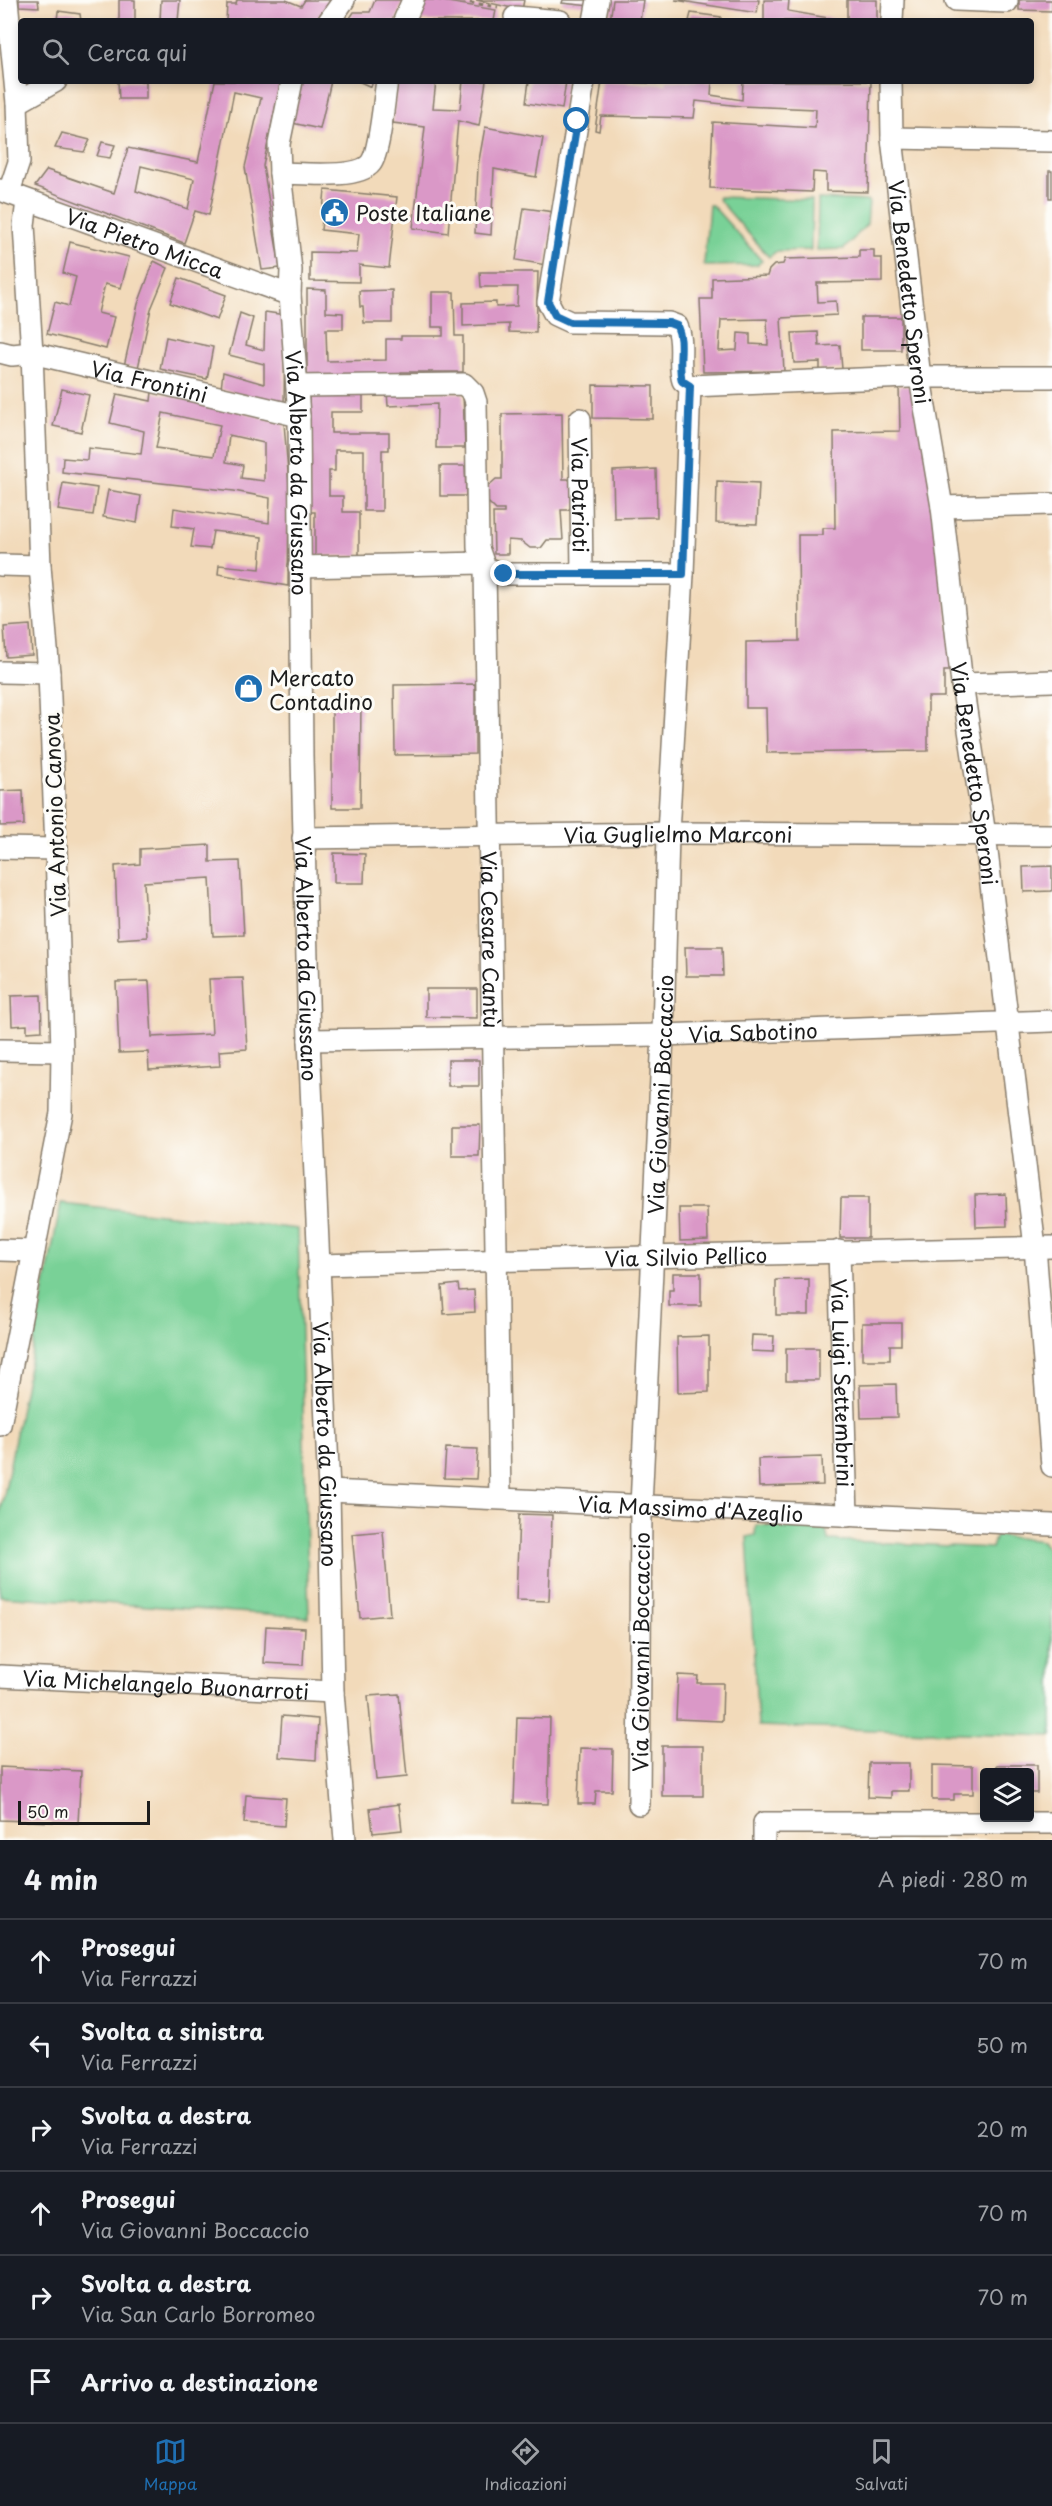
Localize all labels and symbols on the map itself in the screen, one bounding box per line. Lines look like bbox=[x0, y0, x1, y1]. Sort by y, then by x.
route start bbox=[563, 107, 589, 133]
street label: Via Benedetto Speroni bbox=[881, 178, 940, 406]
public building icon: Poste Italiane bbox=[319, 196, 351, 228]
place label: Poste Italiane bbox=[356, 196, 492, 228]
street label: Via Pietro Micca bbox=[61, 199, 228, 286]
street label: Via Alberto da Giussano bbox=[278, 349, 317, 596]
street label: Via Frontini bbox=[88, 351, 211, 410]
street label: Via Patrioti bbox=[564, 437, 598, 553]
route end bbox=[490, 560, 516, 586]
street label: Via Benedetto Speroni bbox=[944, 660, 1007, 887]
place label: Mercato Contadino bbox=[269, 661, 373, 717]
shop icon: Mercato Contadino bbox=[232, 673, 264, 705]
street label: Via Antonio Canova bbox=[34, 712, 74, 918]
street label: Via Guglielmo Marconi bbox=[563, 817, 793, 850]
street label: Via Alberto da Giussano bbox=[288, 835, 327, 1082]
street label: Via Cesare Cantù bbox=[474, 850, 508, 1029]
street label: Via Giovanni Boccaccio bbox=[639, 974, 680, 1215]
street label: Via Sabotino bbox=[688, 1013, 818, 1050]
street label: Via Silvio Pellico bbox=[604, 1238, 768, 1274]
street label: Via Luigi Settembrini bbox=[824, 1278, 862, 1488]
street label: Via Alberto da Giussano bbox=[305, 1321, 347, 1567]
street label: Via Massimo d'Azeglio bbox=[577, 1487, 804, 1529]
street label: Via Giovanni Boccaccio bbox=[623, 1532, 657, 1772]
street label: Via Michelangelo Buonarroti bbox=[22, 1661, 310, 1707]
scale bar bbox=[18, 1798, 150, 1826]

